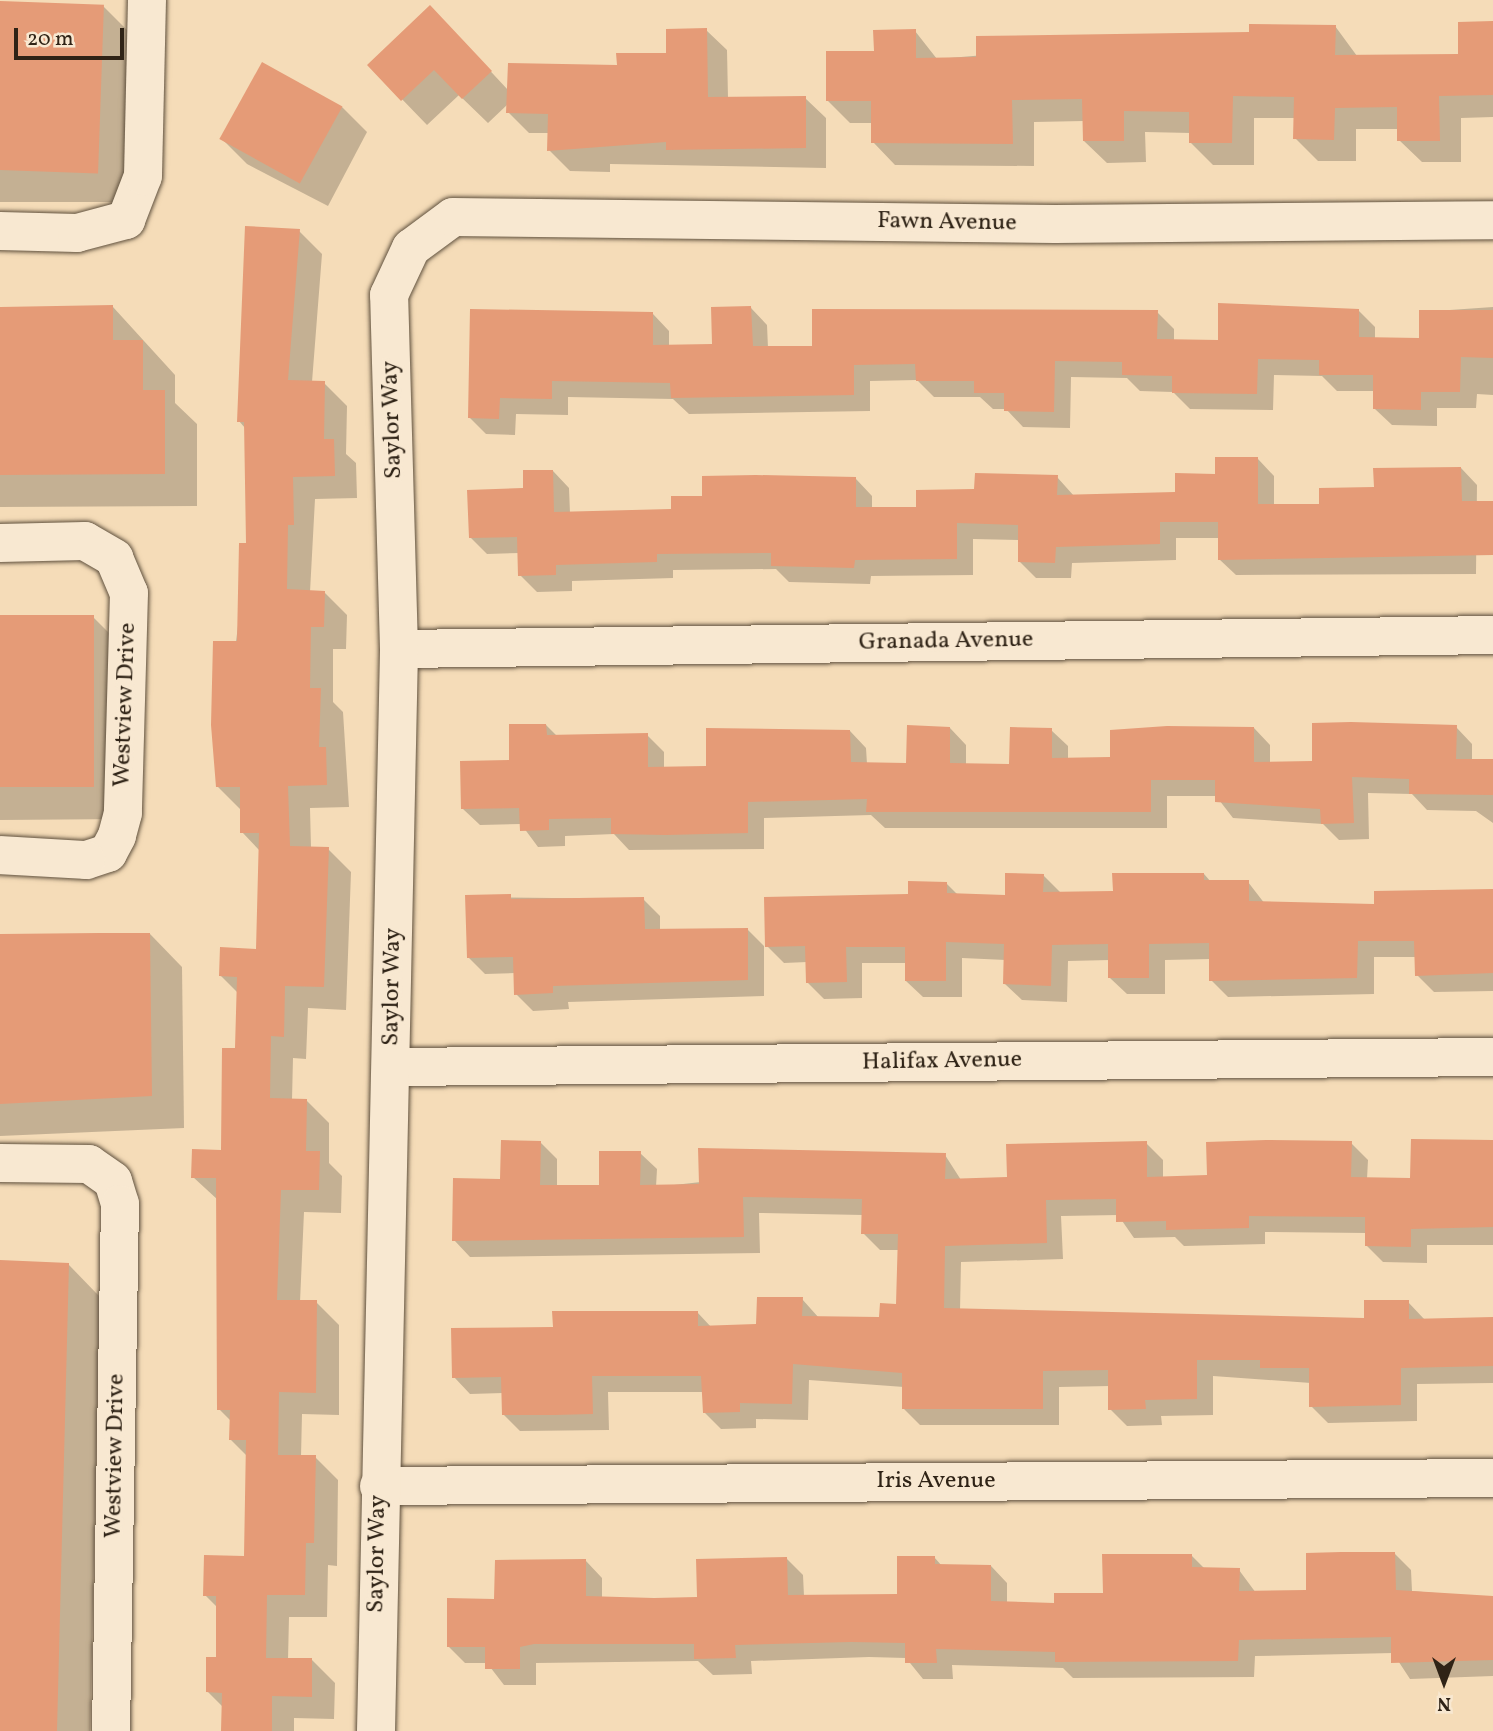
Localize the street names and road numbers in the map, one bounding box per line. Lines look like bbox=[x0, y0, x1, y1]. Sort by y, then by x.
street label: Fawn Avenue bbox=[877, 207, 1017, 239]
street label: Saylor Way bbox=[377, 360, 409, 480]
street label: Westview Drive bbox=[109, 622, 143, 788]
street label: Granada Avenue bbox=[858, 626, 1034, 658]
street label: Saylor Way bbox=[378, 927, 408, 1047]
street label: Halifax Avenue bbox=[862, 1046, 1022, 1078]
street label: Westview Drive bbox=[100, 1373, 132, 1539]
street label: Iris Avenue bbox=[876, 1468, 996, 1496]
street label: Saylor Way bbox=[363, 1494, 393, 1614]

